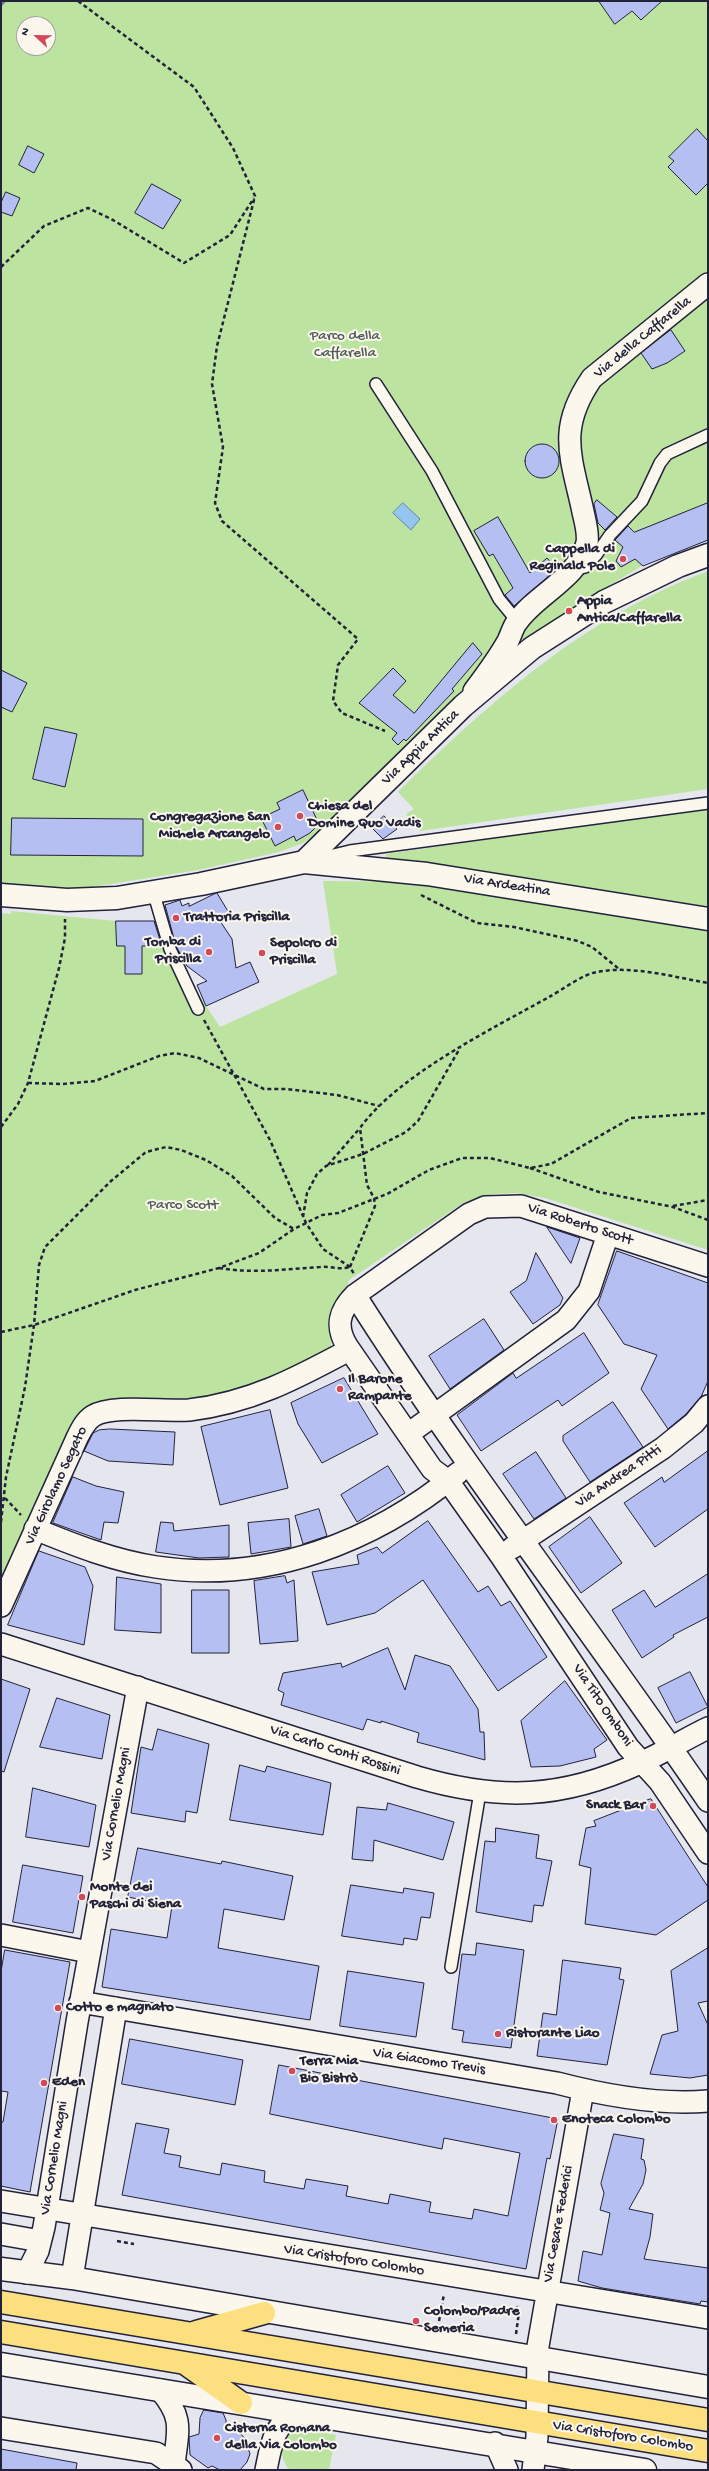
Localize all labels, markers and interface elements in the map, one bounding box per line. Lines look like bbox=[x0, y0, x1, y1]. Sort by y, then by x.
north arrow bbox=[16, 16, 56, 56]
text: N bbox=[19, 26, 33, 37]
street label: Via della Caffarella bbox=[591, 293, 695, 383]
park label: Parco della Caffarella bbox=[310, 328, 380, 363]
place label: Cappella di Reginald Pole bbox=[529, 541, 615, 576]
marker: Cappella di Reginald Pole bbox=[618, 554, 628, 564]
place label: Appia Antica/Caffarella bbox=[577, 593, 681, 628]
marker: Appia Antica/Caffarella bbox=[564, 606, 574, 616]
street label: Via Appia Antica bbox=[378, 706, 464, 790]
place label: Chiesa del Domine Quo Vadis bbox=[308, 798, 421, 833]
place label: Congregazione San Michele Arcangelo bbox=[150, 809, 270, 844]
marker: Chiesa del Domine Quo Vadis bbox=[295, 811, 305, 821]
marker: Congregazione San Michele Arcangelo bbox=[273, 822, 283, 832]
street label: Via Ardeatina bbox=[462, 870, 552, 902]
place label: Trattoria Priscilla bbox=[184, 909, 290, 927]
marker: Trattoria Priscilla bbox=[171, 913, 181, 923]
place label: Tomba di Priscilla bbox=[145, 934, 201, 969]
place label: Sepolcro di Priscilla bbox=[270, 935, 337, 970]
marker: Tomba di Priscilla bbox=[204, 947, 214, 957]
marker: Sepolcro di Priscilla bbox=[257, 948, 267, 958]
park label: Parco Scott bbox=[148, 1197, 218, 1215]
street label: Via Roberto Scott bbox=[525, 1200, 635, 1250]
place label: Il Barone Rampante bbox=[348, 1371, 412, 1406]
marker: Il Barone Rampante bbox=[335, 1384, 345, 1394]
street label: Via Girolamo Segato bbox=[22, 1424, 92, 1548]
street label: Via Andrea Pitti bbox=[572, 1442, 666, 1512]
street label: Via Tito Omboni bbox=[568, 1661, 636, 1751]
street label: Via Carlo Conti Rossini bbox=[267, 1721, 403, 1781]
street label: Via Cornelio Magni bbox=[98, 1746, 136, 1862]
place label: Snack Bar bbox=[586, 1797, 645, 1815]
marker: Snack Bar bbox=[648, 1801, 658, 1811]
place label: Monte dei Paschi di Siena bbox=[90, 1879, 181, 1914]
marker: Monte dei Paschi di Siena bbox=[77, 1892, 87, 1902]
place label: Cotto e magnato bbox=[66, 1999, 174, 2017]
marker: Cotto e magnato bbox=[53, 2003, 63, 2013]
place label: Ristorante Liao bbox=[506, 2025, 600, 2043]
marker: Ristorante Liao bbox=[493, 2029, 503, 2039]
street label: Via Giacomo Trevis bbox=[371, 2044, 487, 2080]
place label: Terra Mia Bio Bistrò bbox=[300, 2053, 358, 2088]
marker: Terra Mia Bio Bistrò bbox=[287, 2066, 297, 2076]
place label: Eden bbox=[52, 2074, 85, 2092]
marker: Eden bbox=[39, 2078, 49, 2088]
street label: Via Cornelio Magni bbox=[37, 2100, 73, 2216]
place label: Enoteca Colombo bbox=[562, 2111, 670, 2129]
marker: Enoteca Colombo bbox=[549, 2115, 559, 2125]
street label: Via Cesare Federici bbox=[540, 2164, 578, 2284]
street label: Via Cristoforo Colombo bbox=[282, 2241, 426, 2281]
place label: Colombo/Padre Semeria bbox=[424, 2303, 519, 2338]
marker: Colombo/Padre Semeria bbox=[411, 2316, 421, 2326]
street label: Via Cristoforo Colombo bbox=[551, 2417, 695, 2457]
place label: Cisterna Romana della Via Colombo bbox=[225, 2420, 337, 2455]
marker: Cisterna Romana della Via Colombo bbox=[212, 2433, 222, 2443]

